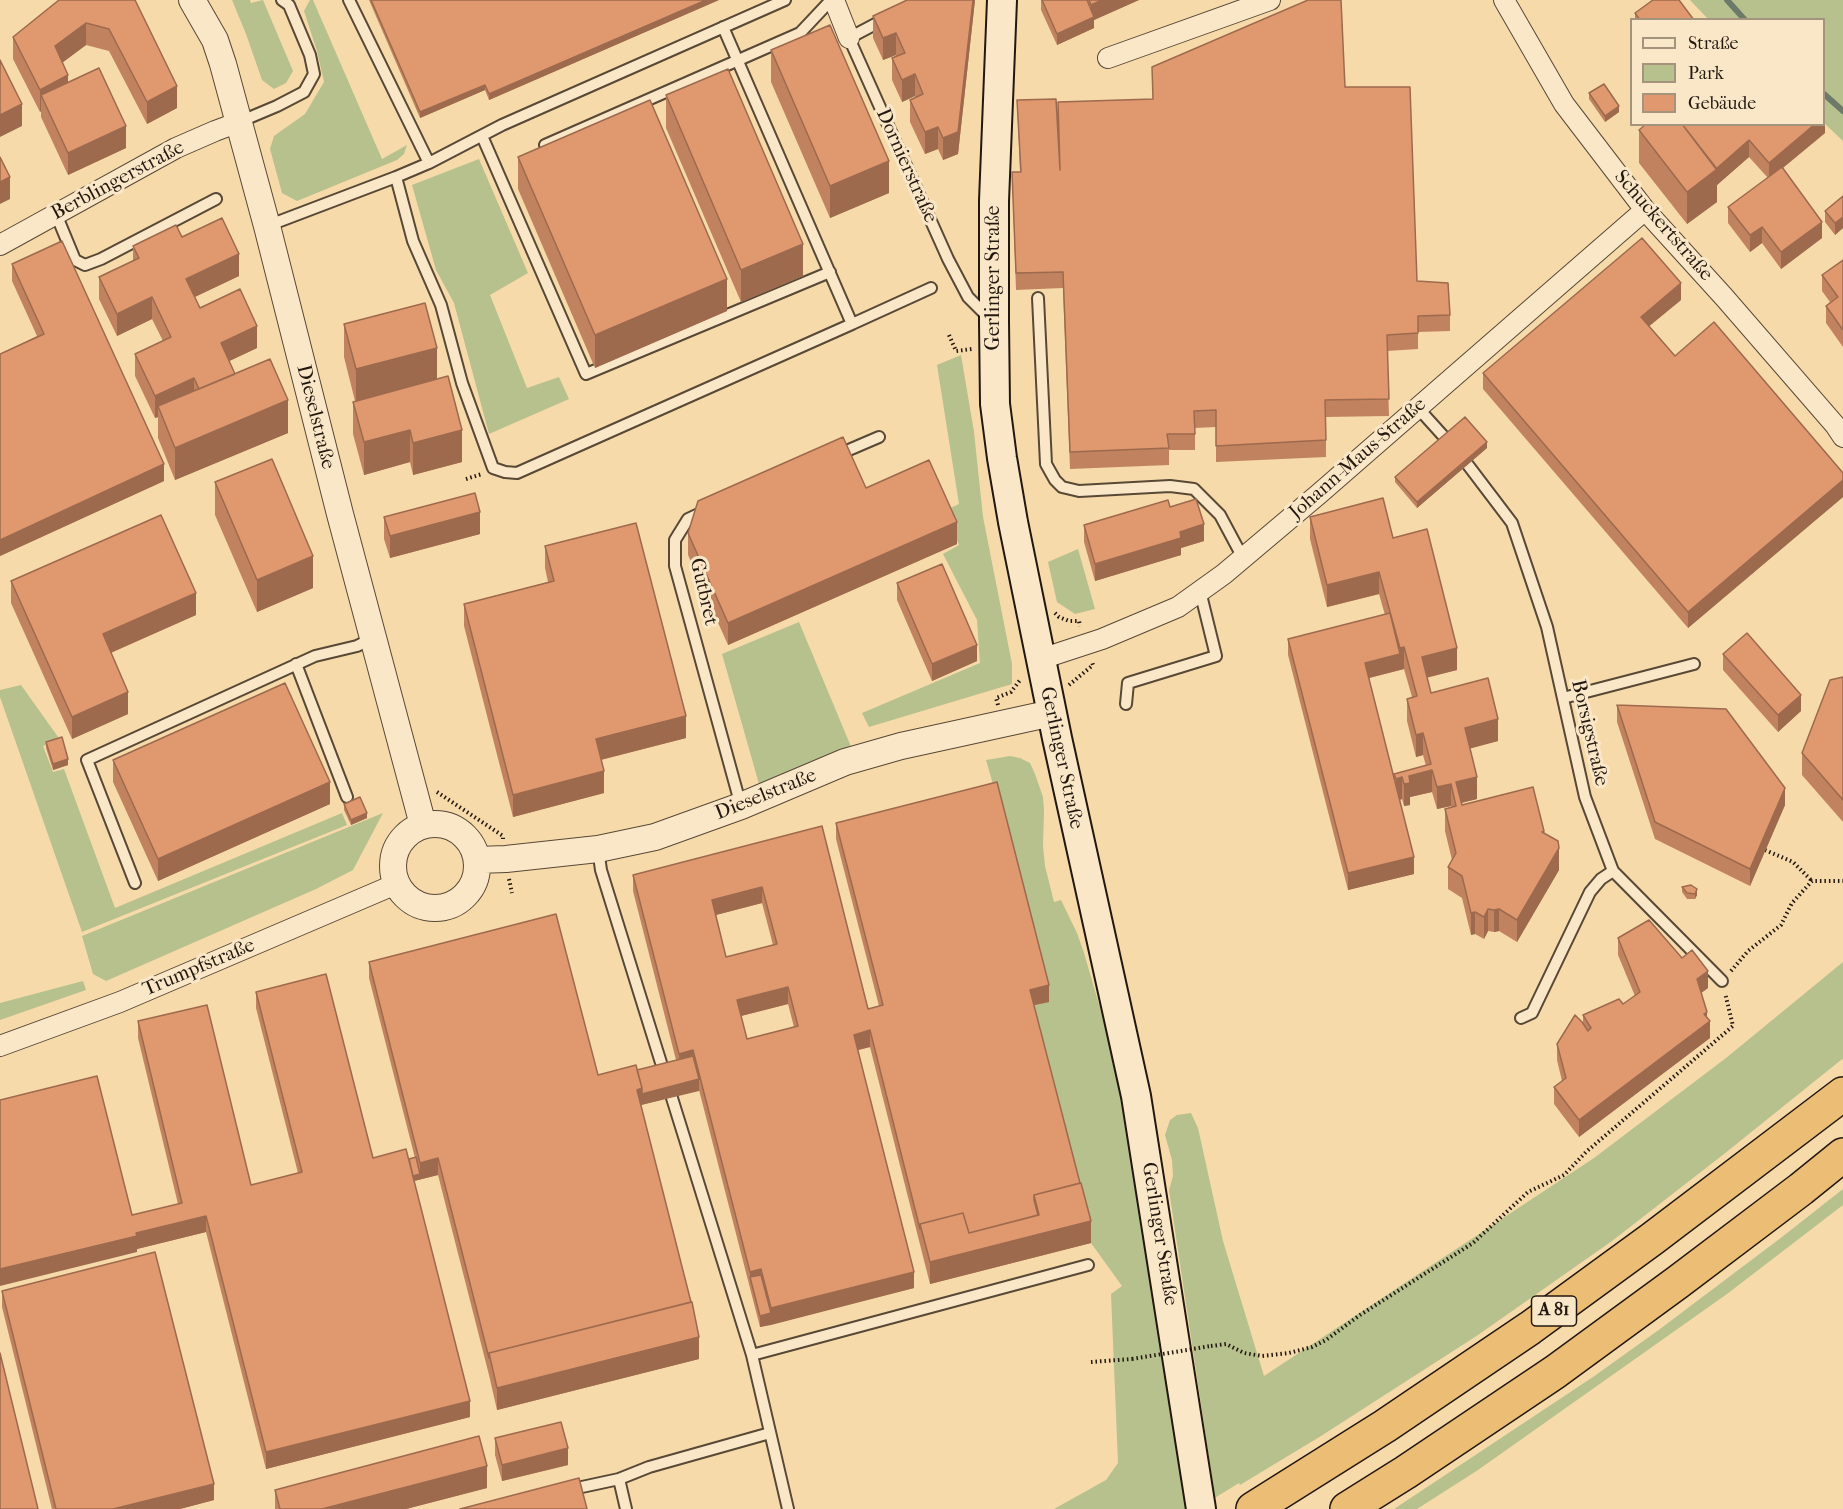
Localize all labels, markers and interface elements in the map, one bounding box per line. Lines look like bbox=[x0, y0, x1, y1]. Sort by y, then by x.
legend bbox=[1630, 18, 1825, 126]
text: Straße bbox=[1688, 33, 1738, 54]
text: Park bbox=[1688, 63, 1724, 84]
text: Gebäude bbox=[1688, 93, 1756, 114]
street label: Dornierstraße bbox=[870, 105, 942, 227]
street label: Berblingerstraße bbox=[47, 136, 189, 226]
street label: Schuckertstraße bbox=[1608, 166, 1718, 286]
street label: Gerlinger Straße bbox=[982, 206, 1006, 350]
street label: Dieselstraße bbox=[290, 362, 340, 472]
street label: Johann-Maus-Straße bbox=[1285, 393, 1431, 525]
street label: Gutbret bbox=[684, 556, 722, 628]
street label: Borsigstraße bbox=[1565, 677, 1613, 789]
street label: Gerlinger Straße bbox=[1034, 685, 1088, 831]
street label: Dieselstraße bbox=[712, 764, 820, 826]
street label: Trumpfstraße bbox=[139, 934, 259, 1002]
street label: Gerlinger Straße bbox=[1136, 1161, 1182, 1307]
road number: A 81 bbox=[1532, 1296, 1576, 1326]

